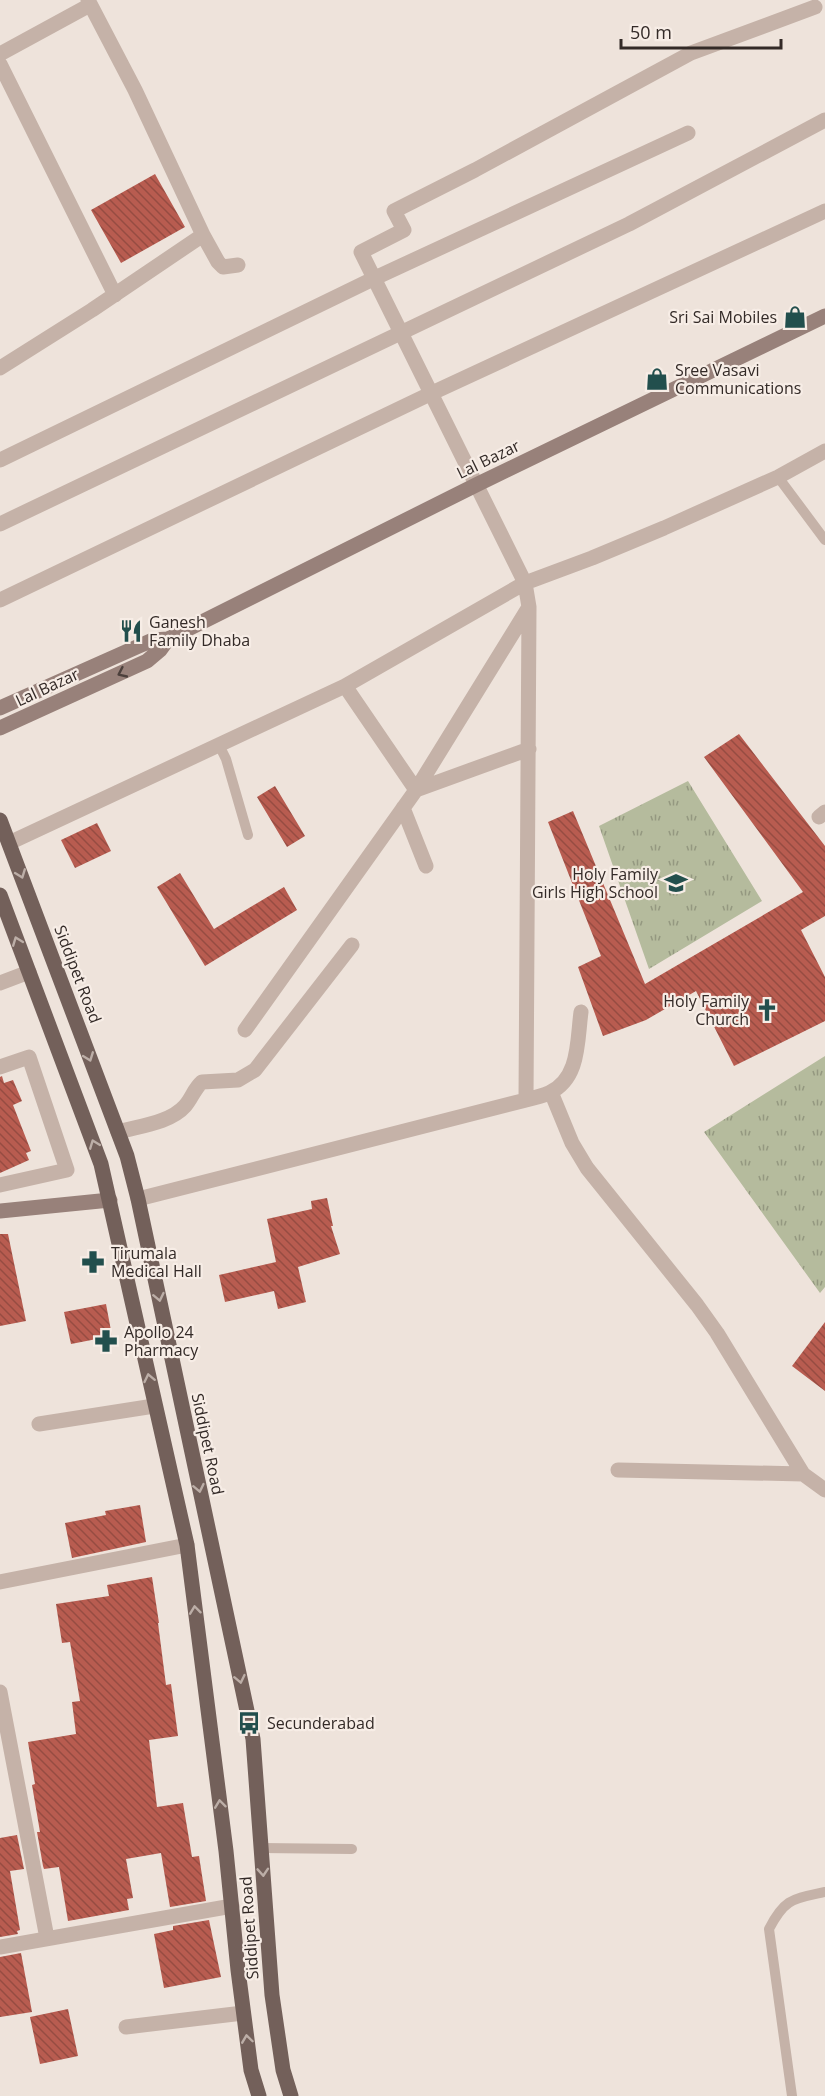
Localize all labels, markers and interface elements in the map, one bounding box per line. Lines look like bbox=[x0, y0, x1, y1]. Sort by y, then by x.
scale bar bbox=[621, 12, 782, 50]
text: 50 m bbox=[630, 20, 672, 44]
shop icon: Sri Sai Mobiles bbox=[782, 304, 808, 330]
place label: Sri Sai Mobiles bbox=[669, 306, 777, 328]
place label: Sree Vasavi Communications bbox=[675, 359, 801, 399]
shop icon: Sree Vasavi Communications bbox=[644, 366, 670, 392]
street label: Lal Bazar bbox=[453, 434, 524, 484]
place label: Ganesh Family Dhaba bbox=[149, 611, 250, 651]
restaurant icon: Ganesh Family Dhaba bbox=[118, 618, 144, 644]
street label: Lal Bazar bbox=[12, 663, 83, 711]
one-way arrow bbox=[117, 665, 128, 677]
place label: Holy Family Girls High School bbox=[532, 863, 659, 903]
one-way arrow bbox=[13, 869, 26, 879]
school or university icon: Holy Family Girls High School bbox=[663, 870, 689, 896]
street label: Siddipet Road bbox=[49, 922, 107, 1026]
one-way arrow bbox=[12, 937, 25, 947]
place label: Holy Family Church bbox=[663, 990, 750, 1030]
church icon: Holy Family Church bbox=[754, 997, 780, 1023]
one-way arrow bbox=[82, 1051, 95, 1062]
one-way arrow bbox=[88, 1139, 101, 1149]
place label: Tirumala Medical Hall bbox=[111, 1242, 202, 1282]
pharmacy icon: Tirumala Medical Hall bbox=[80, 1249, 106, 1275]
one-way arrow bbox=[152, 1292, 165, 1302]
place label: Apollo 24 Pharmacy bbox=[124, 1321, 199, 1361]
pharmacy icon: Apollo 24 Pharmacy bbox=[93, 1328, 119, 1354]
one-way arrow bbox=[143, 1373, 156, 1383]
street label: Siddipet Road bbox=[187, 1391, 229, 1497]
one-way arrow bbox=[192, 1483, 205, 1493]
one-way arrow bbox=[189, 1606, 202, 1615]
one-way arrow bbox=[233, 1674, 246, 1684]
bus stop icon: Secunderabad bbox=[236, 1710, 262, 1736]
place label: Secunderabad bbox=[267, 1712, 375, 1734]
one-way arrow bbox=[214, 1799, 226, 1808]
one-way arrow bbox=[256, 1868, 269, 1877]
street label: Siddipet Road bbox=[234, 1876, 264, 1980]
one-way arrow bbox=[241, 2034, 253, 2044]

